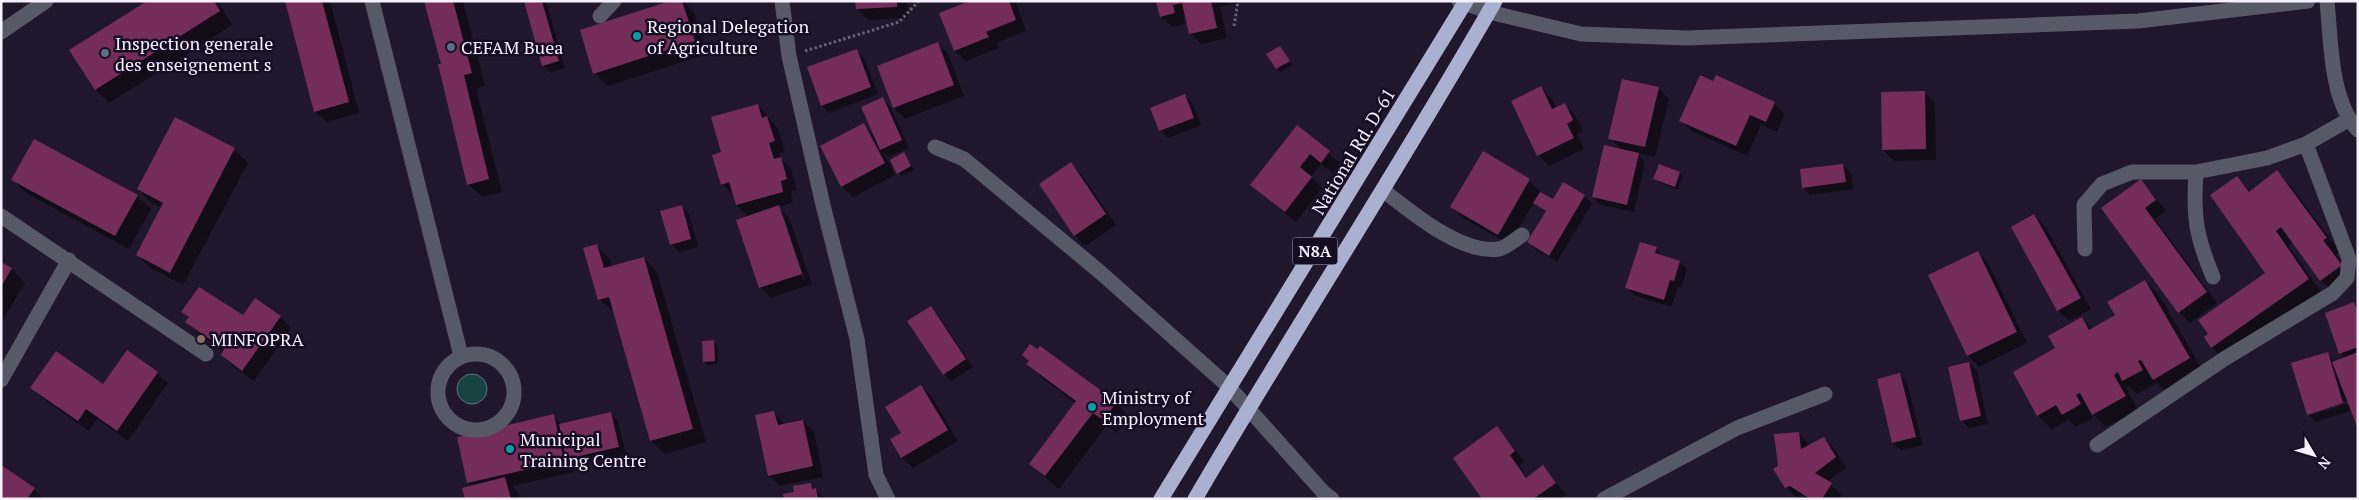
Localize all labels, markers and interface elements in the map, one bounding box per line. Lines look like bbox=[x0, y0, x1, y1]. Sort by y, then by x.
place label: Regional Delegation of Agriculture bbox=[647, 14, 809, 59]
marker: Regional Delegation of Agriculture bbox=[631, 30, 643, 42]
place label: Inspection generale des enseignement s bbox=[115, 31, 273, 76]
place label: CEFAM Buea bbox=[461, 35, 563, 59]
marker: CEFAM Buea bbox=[445, 41, 457, 53]
marker: Inspection generale des enseignement s bbox=[99, 47, 111, 59]
street label: National Rd. D-61 bbox=[1306, 83, 1400, 219]
road number: N8A bbox=[1292, 238, 1338, 264]
place label: MINFOPRA bbox=[211, 327, 304, 351]
marker: MINFOPRA bbox=[195, 333, 207, 345]
place label: Ministry of Employment bbox=[1102, 385, 1205, 430]
marker: Ministry of Employment bbox=[1086, 401, 1098, 413]
place label: Municipal Training Centre bbox=[520, 427, 646, 472]
north arrow bbox=[2289, 430, 2339, 480]
marker: Municipal Training Centre bbox=[504, 443, 516, 455]
text: N bbox=[2314, 453, 2335, 474]

